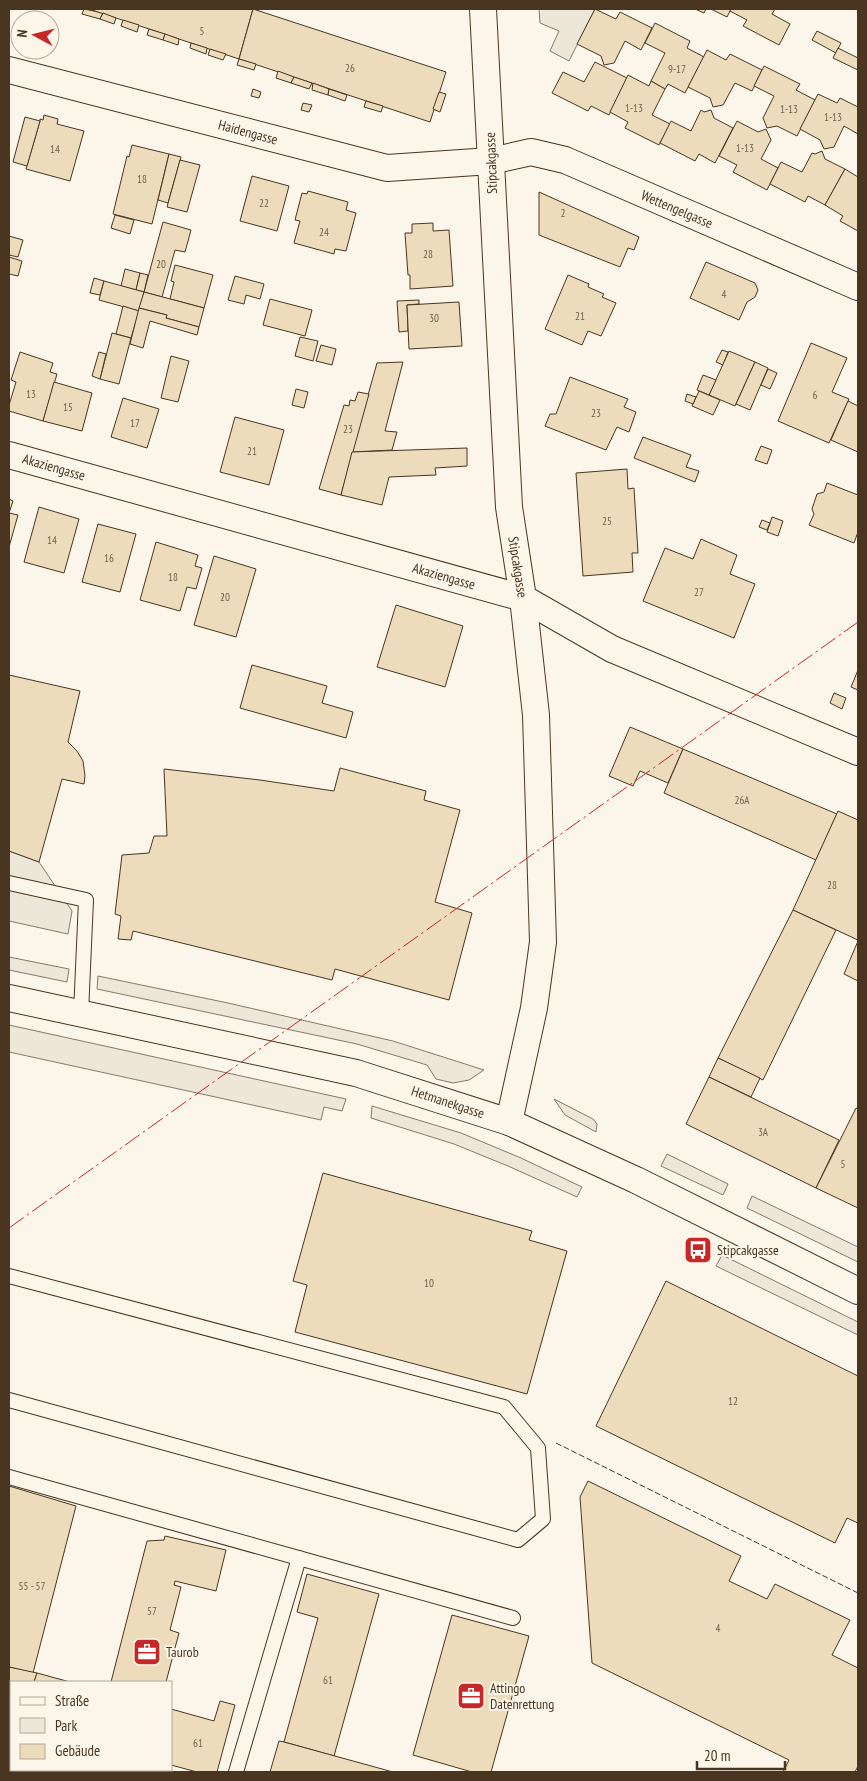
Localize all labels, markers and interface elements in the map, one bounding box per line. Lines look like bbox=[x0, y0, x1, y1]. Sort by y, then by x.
north arrow bbox=[10, 10, 60, 60]
house number: 5 bbox=[200, 24, 205, 38]
text: N bbox=[13, 29, 31, 38]
house number: 26 bbox=[345, 61, 355, 75]
house number: 9-17 bbox=[668, 62, 686, 76]
house number: 1-13 bbox=[625, 101, 643, 115]
house number: 1-13 bbox=[780, 102, 798, 116]
house number: 1-13 bbox=[824, 110, 842, 124]
street label: Haidengasse bbox=[216, 115, 280, 149]
street label: Stipcakgasse bbox=[481, 132, 501, 194]
house number: 1-13 bbox=[736, 141, 754, 155]
house number: 14 bbox=[50, 142, 60, 156]
house number: 18 bbox=[137, 172, 147, 186]
street label: Wettengelgasse bbox=[638, 186, 716, 232]
house number: 22 bbox=[259, 196, 269, 210]
house number: 2 bbox=[561, 206, 566, 220]
house number: 24 bbox=[319, 225, 329, 239]
house number: 28 bbox=[423, 247, 433, 261]
house number: 20 bbox=[156, 257, 166, 271]
house number: 4 bbox=[722, 287, 727, 301]
house number: 21 bbox=[575, 309, 585, 323]
house number: 30 bbox=[429, 311, 439, 325]
house number: 13 bbox=[26, 387, 36, 401]
house number: 6 bbox=[813, 388, 818, 402]
house number: 15 bbox=[63, 400, 73, 414]
house number: 23 bbox=[591, 406, 601, 420]
house number: 17 bbox=[130, 416, 140, 430]
house number: 23 bbox=[343, 422, 353, 436]
house number: 21 bbox=[247, 444, 257, 458]
street label: Akaziengasse bbox=[20, 449, 88, 485]
house number: 25 bbox=[602, 514, 612, 528]
house number: 14 bbox=[47, 533, 57, 547]
street label: Stipcakgasse bbox=[504, 535, 532, 599]
house number: 16 bbox=[104, 551, 114, 565]
street label: Akaziengasse bbox=[410, 558, 478, 594]
house number: 18 bbox=[168, 570, 178, 584]
house number: 27 bbox=[694, 585, 704, 599]
house number: 20 bbox=[220, 590, 230, 604]
house number: 26A bbox=[734, 793, 750, 807]
house number: 28 bbox=[827, 878, 837, 892]
street label: Hetmanekgasse bbox=[409, 1082, 487, 1122]
house number: 3A bbox=[758, 1125, 769, 1139]
house number: 5 bbox=[841, 1157, 846, 1171]
bus stop icon: Stipcakgasse bbox=[683, 1235, 713, 1265]
place label: Stipcakgasse bbox=[717, 1241, 779, 1259]
house number: 10 bbox=[424, 1276, 434, 1290]
house number: 12 bbox=[728, 1394, 738, 1408]
house number: 55 - 57 bbox=[19, 1579, 45, 1593]
house number: 57 bbox=[147, 1604, 157, 1618]
house number: 4 bbox=[716, 1621, 721, 1635]
office icon: Taurob bbox=[132, 1637, 162, 1667]
place label: Taurob bbox=[166, 1643, 199, 1661]
house number: 61 bbox=[323, 1673, 333, 1687]
place label: Attingo Datenrettung bbox=[490, 1679, 554, 1713]
legend bbox=[10, 1681, 172, 1771]
office icon: Attingo Datenrettung bbox=[456, 1681, 486, 1711]
text: Straße bbox=[55, 1691, 89, 1710]
text: Park bbox=[55, 1716, 77, 1735]
house number: 61 bbox=[193, 1736, 203, 1750]
scale bar bbox=[697, 1738, 784, 1770]
text: Gebäude bbox=[55, 1741, 100, 1760]
text: 20 m bbox=[704, 1746, 730, 1765]

